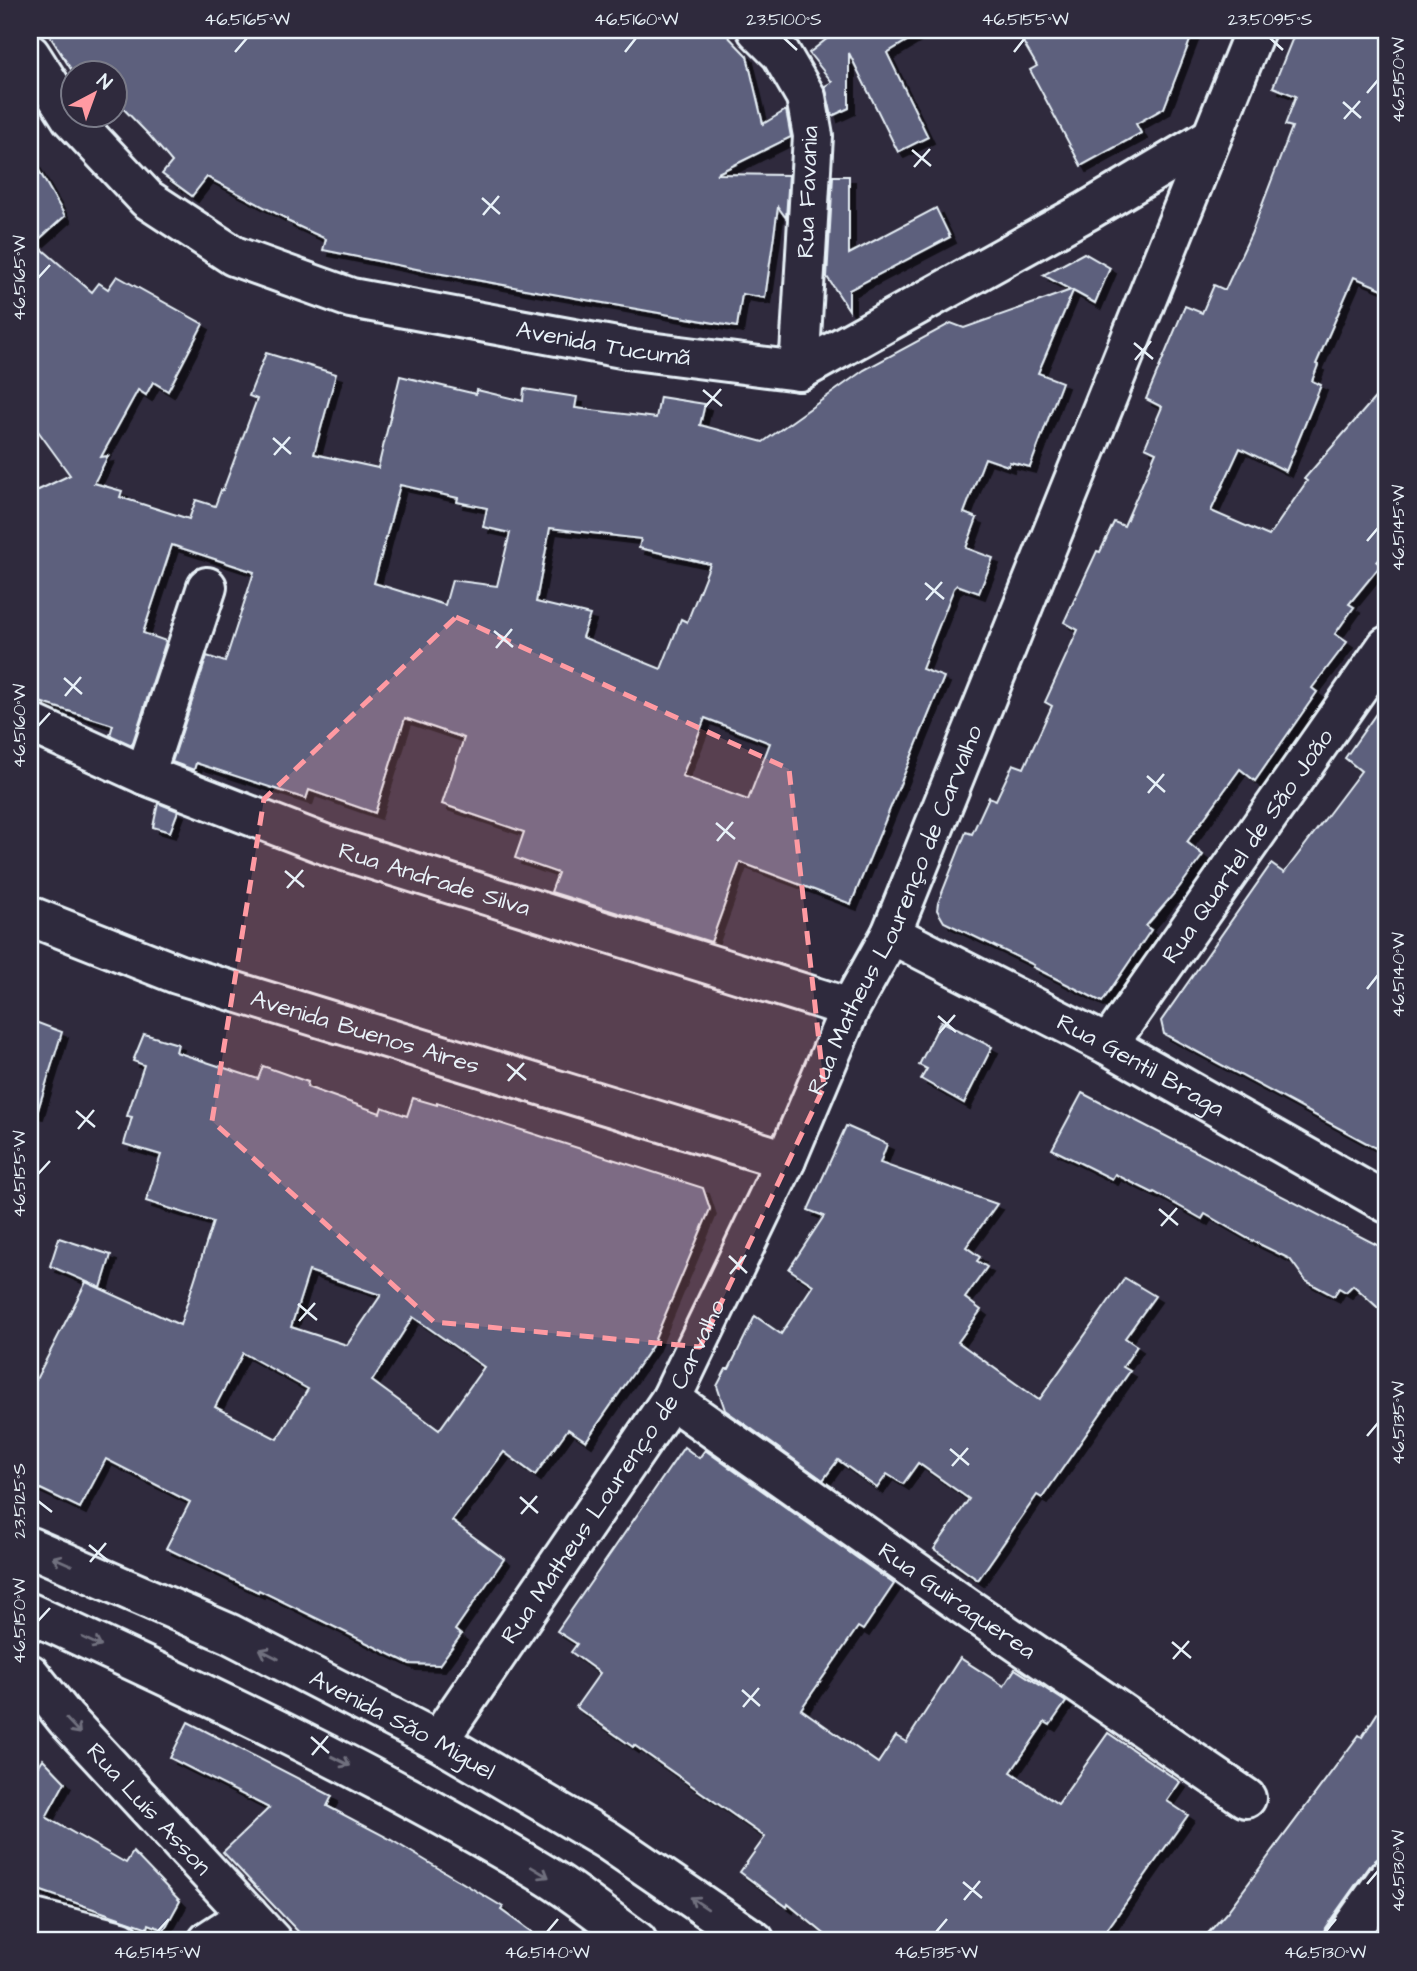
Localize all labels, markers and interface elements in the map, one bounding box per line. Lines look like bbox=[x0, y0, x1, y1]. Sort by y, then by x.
text: 46.5165°W bbox=[204, 7, 290, 32]
text: 46.5160°W bbox=[594, 7, 678, 32]
text: 23.5100°S bbox=[746, 7, 822, 32]
text: 46.5155°W bbox=[981, 7, 1069, 32]
text: 23.5095°S bbox=[1228, 7, 1312, 32]
text: 46.5150°W bbox=[1386, 37, 1411, 123]
north arrow bbox=[60, 60, 130, 130]
text: N bbox=[91, 68, 118, 96]
street label: Rua Favania bbox=[789, 125, 827, 259]
text: 46.5165°W bbox=[7, 235, 32, 321]
street label: Avenida Tucumã bbox=[514, 313, 692, 375]
text: 46.5145°W bbox=[1386, 484, 1411, 572]
text: 46.5160°W bbox=[7, 684, 32, 768]
street label: Rua Matheus Lourenço de Carvalho bbox=[799, 720, 992, 1101]
street label: Rua Quartel de São João bbox=[1154, 722, 1342, 971]
street label: Rua Andrade Silva bbox=[334, 834, 534, 926]
text: 46.5140°W bbox=[1386, 932, 1411, 1018]
street label: Avenida Buenos Aires bbox=[247, 982, 484, 1083]
street label: Rua Gentil Braga bbox=[1051, 1006, 1230, 1125]
text: 46.5155°W bbox=[7, 1130, 32, 1218]
street label: Rua Matheus Lourenço de Carvalho bbox=[493, 1293, 735, 1651]
text: 46.5135°W bbox=[1386, 1381, 1411, 1465]
text: 23.5125°S bbox=[7, 1463, 32, 1539]
street label: Rua Guiraquerea bbox=[871, 1534, 1042, 1668]
one-way arrow bbox=[51, 1554, 73, 1567]
text: 46.5150°W bbox=[7, 1578, 32, 1664]
one-way arrow bbox=[81, 1635, 102, 1649]
one-way arrow bbox=[259, 1647, 280, 1661]
street label: Avenida São Miguel bbox=[303, 1662, 501, 1789]
one-way arrow bbox=[65, 1717, 82, 1734]
street label: Rua Luís Asson bbox=[78, 1735, 219, 1883]
one-way arrow bbox=[330, 1755, 351, 1769]
text: 46.5130°W bbox=[1386, 1830, 1411, 1912]
one-way arrow bbox=[529, 1865, 549, 1879]
one-way arrow bbox=[690, 1896, 709, 1910]
text: 46.5145°W bbox=[114, 1940, 201, 1965]
text: 46.5140°W bbox=[504, 1940, 590, 1965]
text: 46.5135°W bbox=[894, 1940, 978, 1965]
text: 46.5130°W bbox=[1284, 1940, 1366, 1965]

